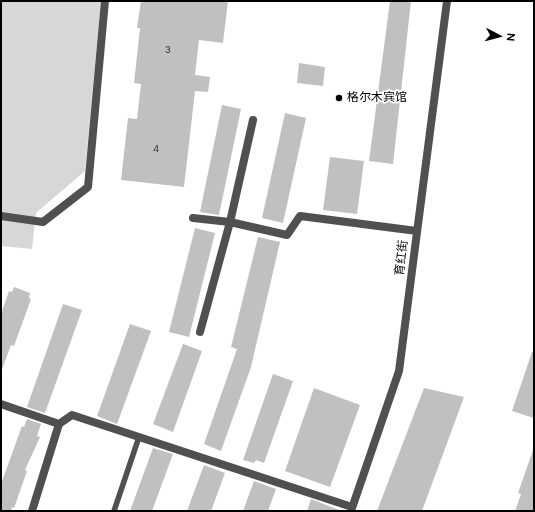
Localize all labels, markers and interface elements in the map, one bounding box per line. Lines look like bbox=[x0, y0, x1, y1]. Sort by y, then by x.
north arrow bbox=[479, 16, 519, 56]
text: N bbox=[504, 33, 518, 42]
house number: 3 bbox=[165, 44, 171, 56]
place label: 格尔木宾馆 bbox=[347, 91, 407, 105]
marker: 格尔木宾馆 bbox=[334, 93, 344, 103]
house number: 4 bbox=[153, 143, 159, 155]
street label: 育红街 bbox=[393, 239, 411, 277]

